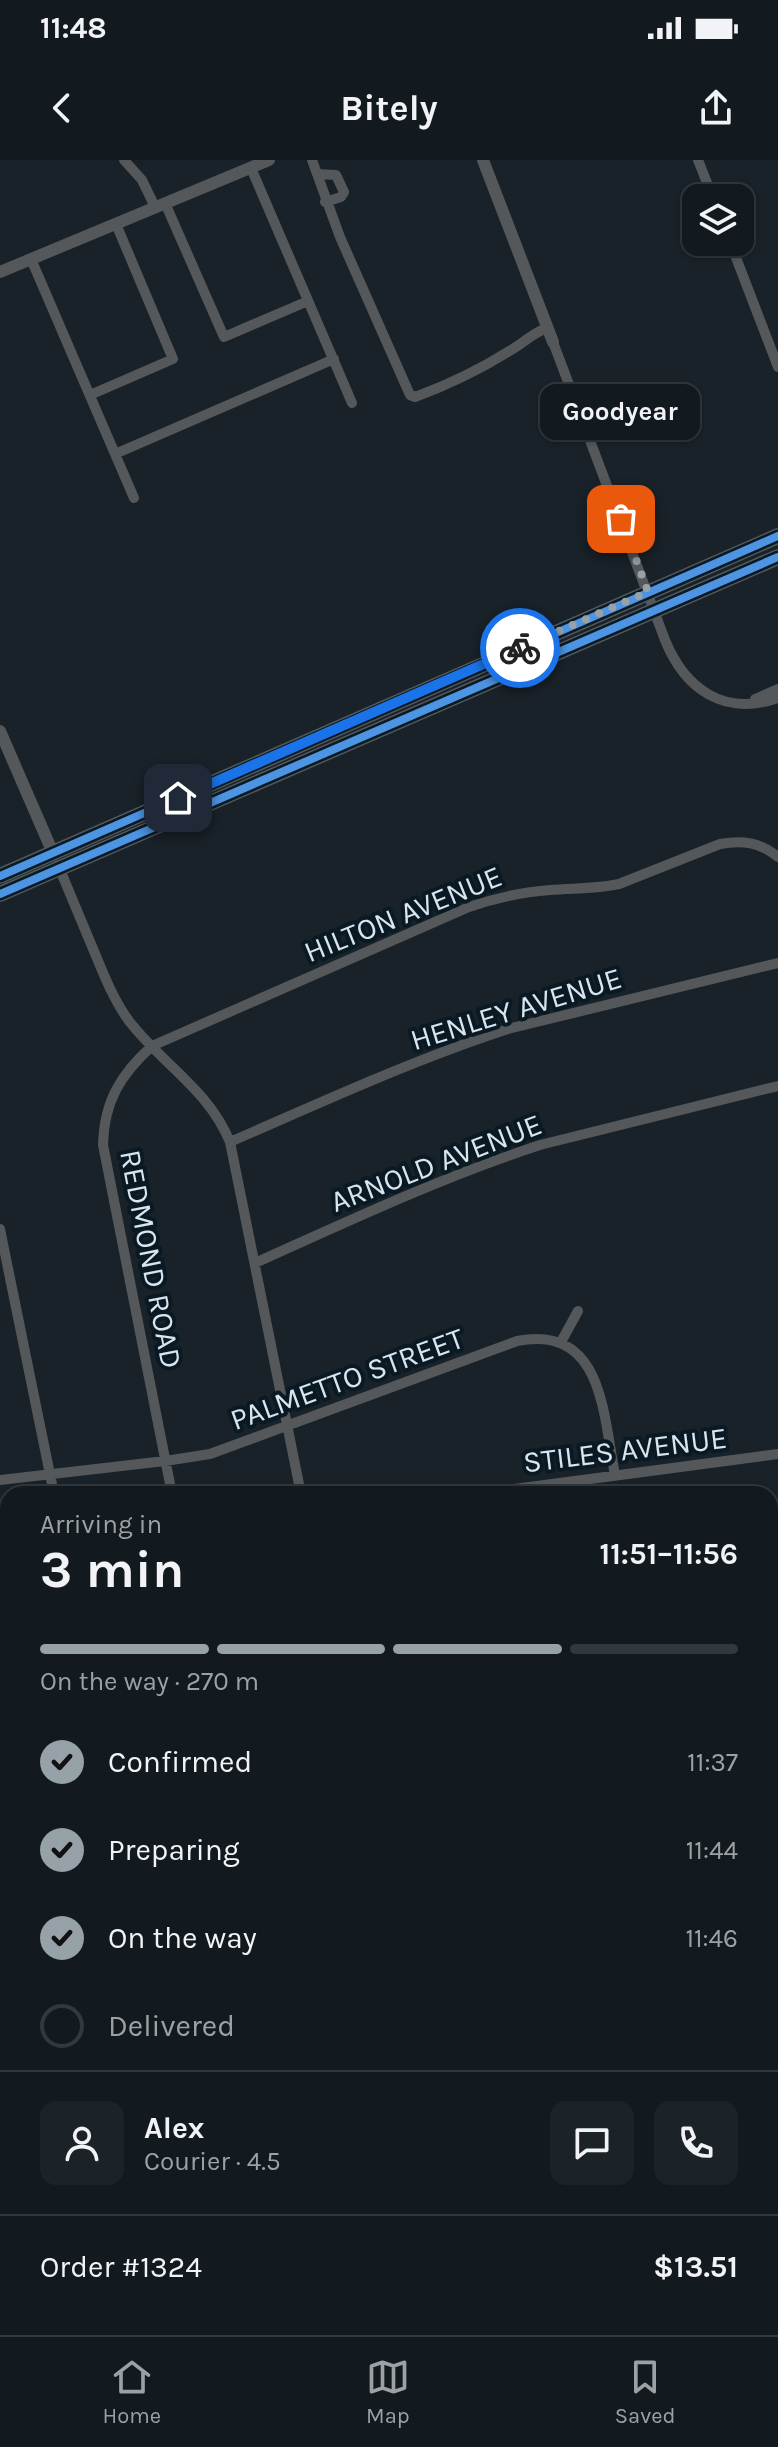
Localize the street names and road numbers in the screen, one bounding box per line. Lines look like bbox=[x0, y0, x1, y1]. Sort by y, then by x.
street label: HILTON AVENUE bbox=[299, 858, 507, 970]
street label: HENLEY AVENUE bbox=[406, 960, 626, 1058]
street label: ARNOLD AVENUE bbox=[325, 1106, 547, 1220]
street label: REDMOND ROAD bbox=[112, 1147, 190, 1371]
street label: PALMETTO STREET bbox=[225, 1320, 469, 1438]
street label: STILES AVENUE bbox=[521, 1420, 729, 1480]

